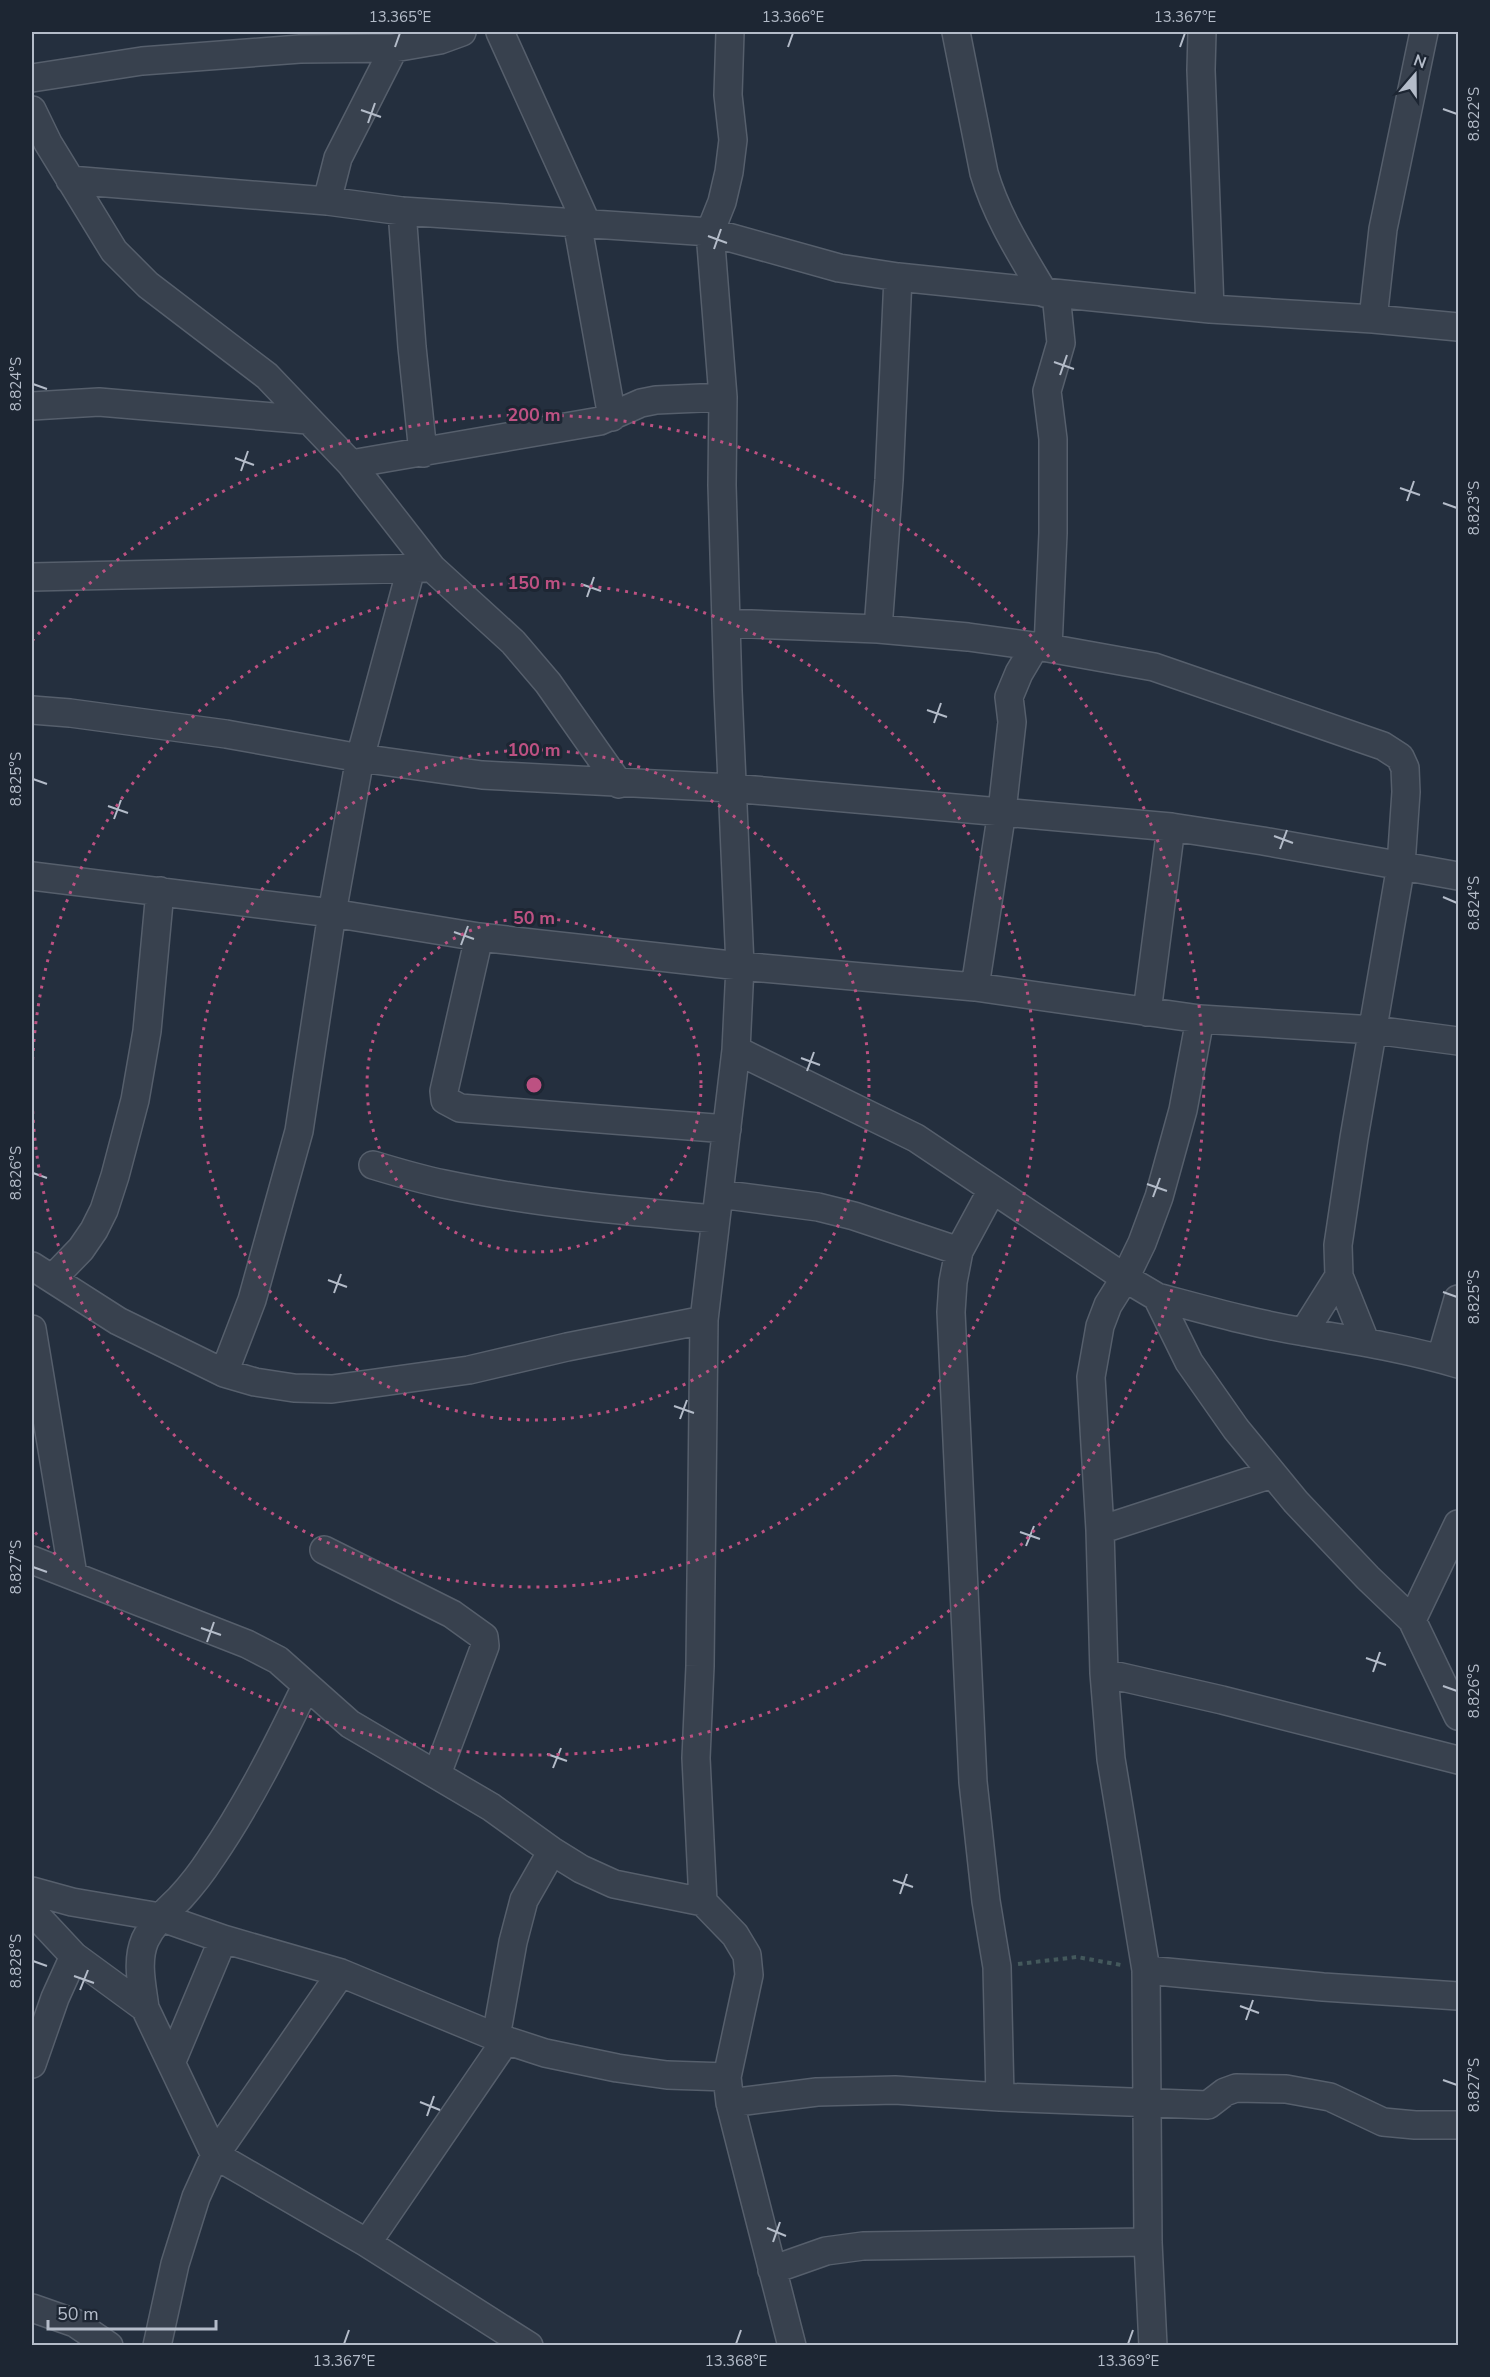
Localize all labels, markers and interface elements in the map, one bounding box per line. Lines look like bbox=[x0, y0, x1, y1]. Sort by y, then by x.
text: 13.365°E bbox=[369, 7, 431, 27]
text: 13.366°E bbox=[762, 7, 824, 27]
text: 13.367°E bbox=[1154, 7, 1216, 27]
north arrow bbox=[1385, 45, 1445, 105]
text: N bbox=[1410, 49, 1429, 74]
text: 8.822°S bbox=[1464, 87, 1484, 141]
text: 8.824°S bbox=[6, 357, 26, 411]
text: 200 m bbox=[507, 403, 561, 427]
text: 8.823°S bbox=[1464, 481, 1484, 535]
text: 150 m bbox=[507, 571, 561, 595]
text: 100 m bbox=[507, 738, 561, 762]
text: 8.825°S bbox=[6, 752, 26, 806]
text: 8.824°S bbox=[1464, 876, 1484, 930]
text: 50 m bbox=[513, 906, 555, 930]
centre of rings bbox=[524, 1075, 544, 1095]
text: 8.826°S bbox=[6, 1146, 26, 1200]
text: 8.825°S bbox=[1464, 1270, 1484, 1324]
text: 8.827°S bbox=[6, 1540, 26, 1594]
text: 8.826°S bbox=[1464, 1664, 1484, 1718]
text: 8.828°S bbox=[6, 1934, 26, 1988]
text: 8.827°S bbox=[1464, 2058, 1484, 2112]
scale bar bbox=[48, 2293, 216, 2331]
text: 50 m bbox=[57, 2302, 99, 2326]
text: 13.367°E bbox=[313, 2351, 375, 2371]
text: 13.368°E bbox=[705, 2351, 767, 2371]
text: 13.369°E bbox=[1097, 2351, 1159, 2371]

